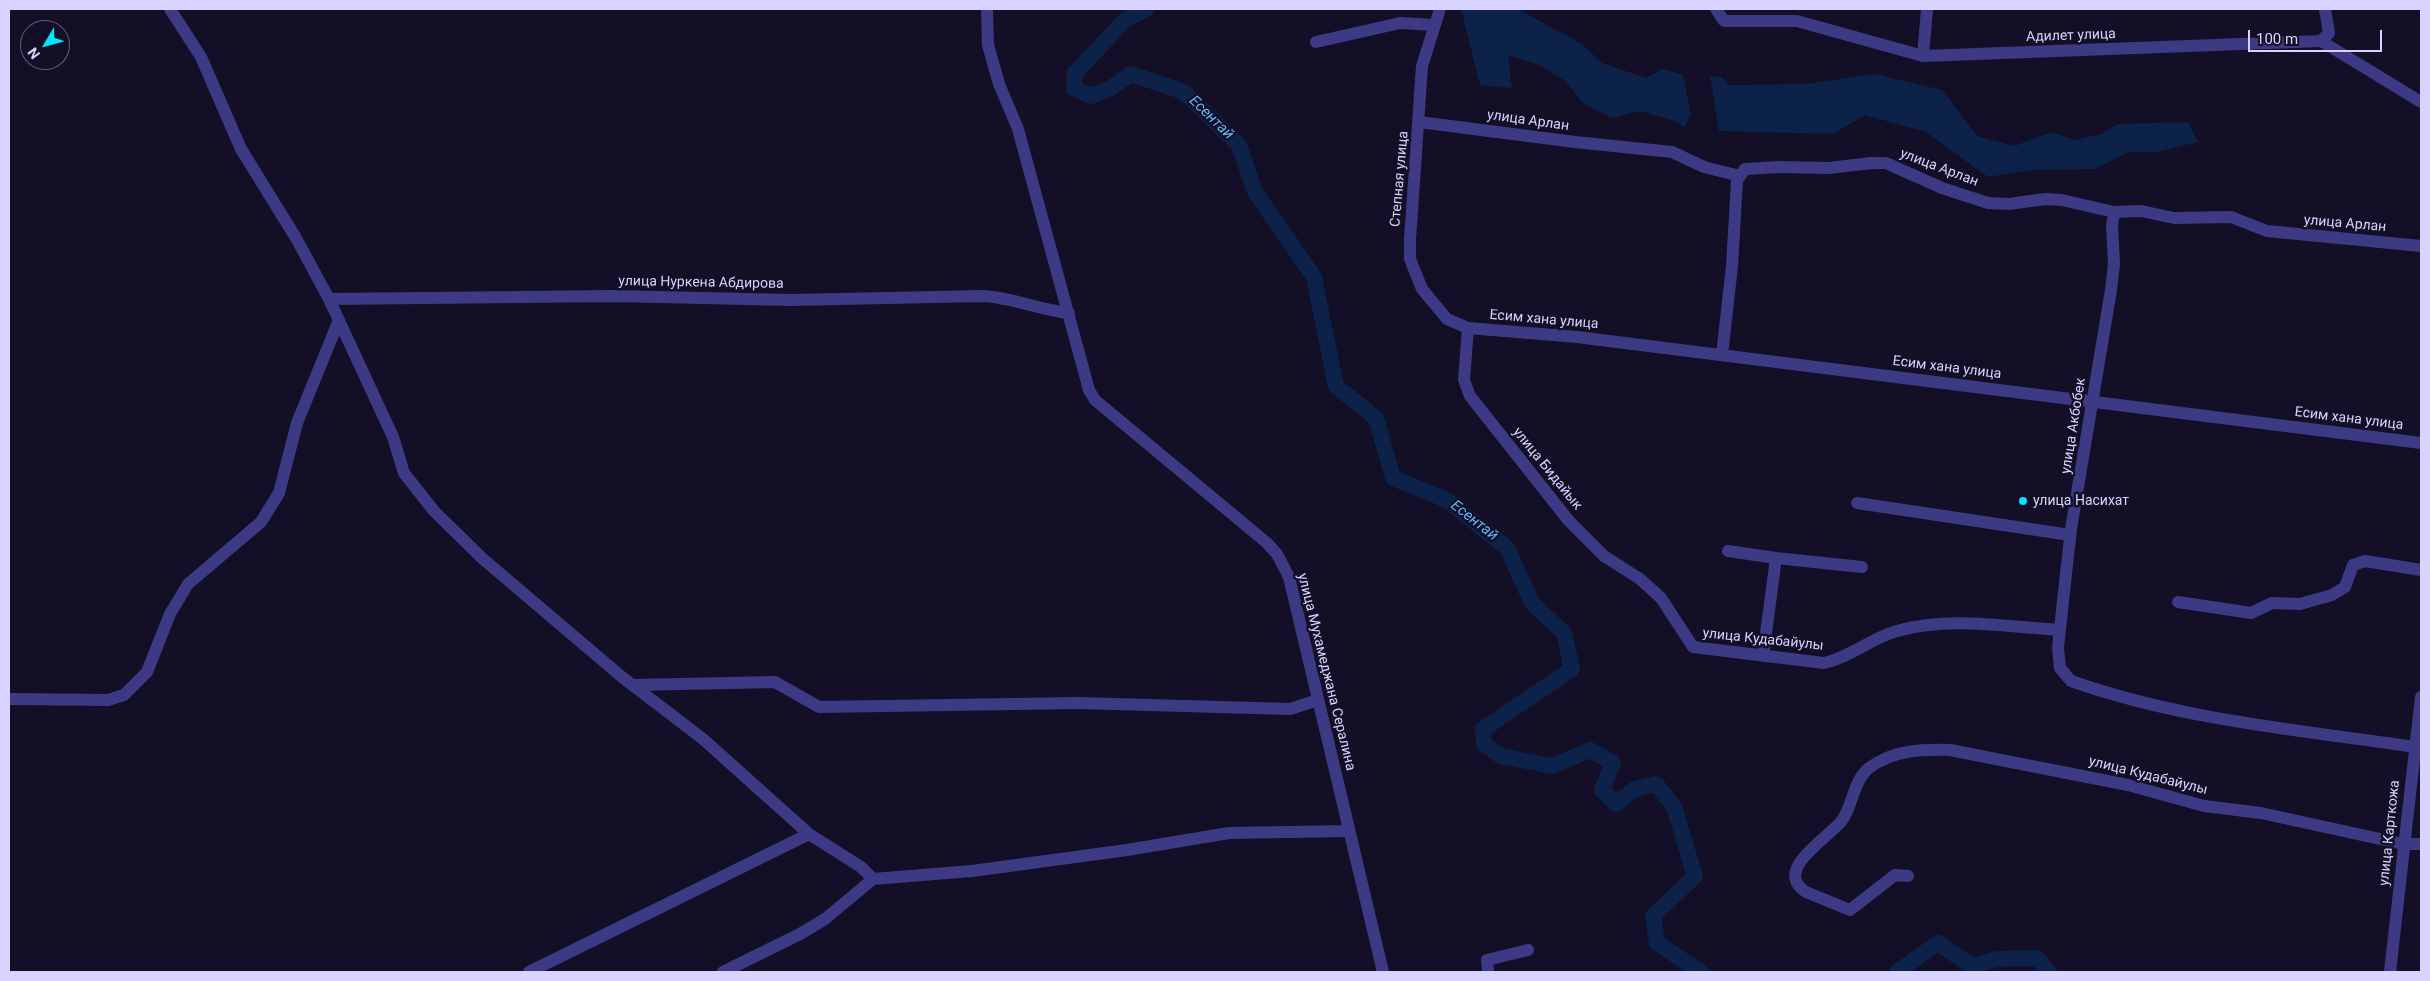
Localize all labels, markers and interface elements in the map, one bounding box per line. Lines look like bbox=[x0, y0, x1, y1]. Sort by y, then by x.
north arrow bbox=[20, 20, 70, 70]
scale bar bbox=[2250, 20, 2384, 52]
street label: Адилет улица bbox=[2026, 26, 2116, 46]
text: 100 m bbox=[2256, 30, 2298, 48]
text: N bbox=[24, 45, 43, 62]
water label: Есентай bbox=[1185, 92, 1237, 144]
street label: улица Арлан bbox=[1486, 107, 1570, 135]
street label: Степная улица bbox=[1387, 130, 1413, 228]
street label: улица Арлан bbox=[1897, 145, 1981, 191]
street label: улица Арлан bbox=[2303, 212, 2387, 236]
street label: улица Нуркена Абдирова bbox=[618, 273, 784, 293]
street label: Есим хана улица bbox=[1489, 307, 1599, 333]
street label: Есим хана улица bbox=[1892, 353, 2002, 383]
street label: улица Акбобек bbox=[2058, 377, 2090, 475]
street label: Есим хана улица bbox=[2294, 404, 2404, 434]
street label: улица Бидайык bbox=[1509, 424, 1585, 514]
place label: улица Насихат bbox=[2033, 493, 2129, 509]
marker: улица Насихат bbox=[2017, 495, 2029, 507]
water label: Есентай bbox=[1447, 497, 1501, 545]
street label: улица Мухамеджана Сералина bbox=[1293, 572, 1359, 772]
street label: улица Кудабайулы bbox=[1702, 625, 1824, 655]
street label: улица Кудабайулы bbox=[2087, 753, 2209, 799]
street label: улица Карткожа bbox=[2376, 779, 2404, 887]

